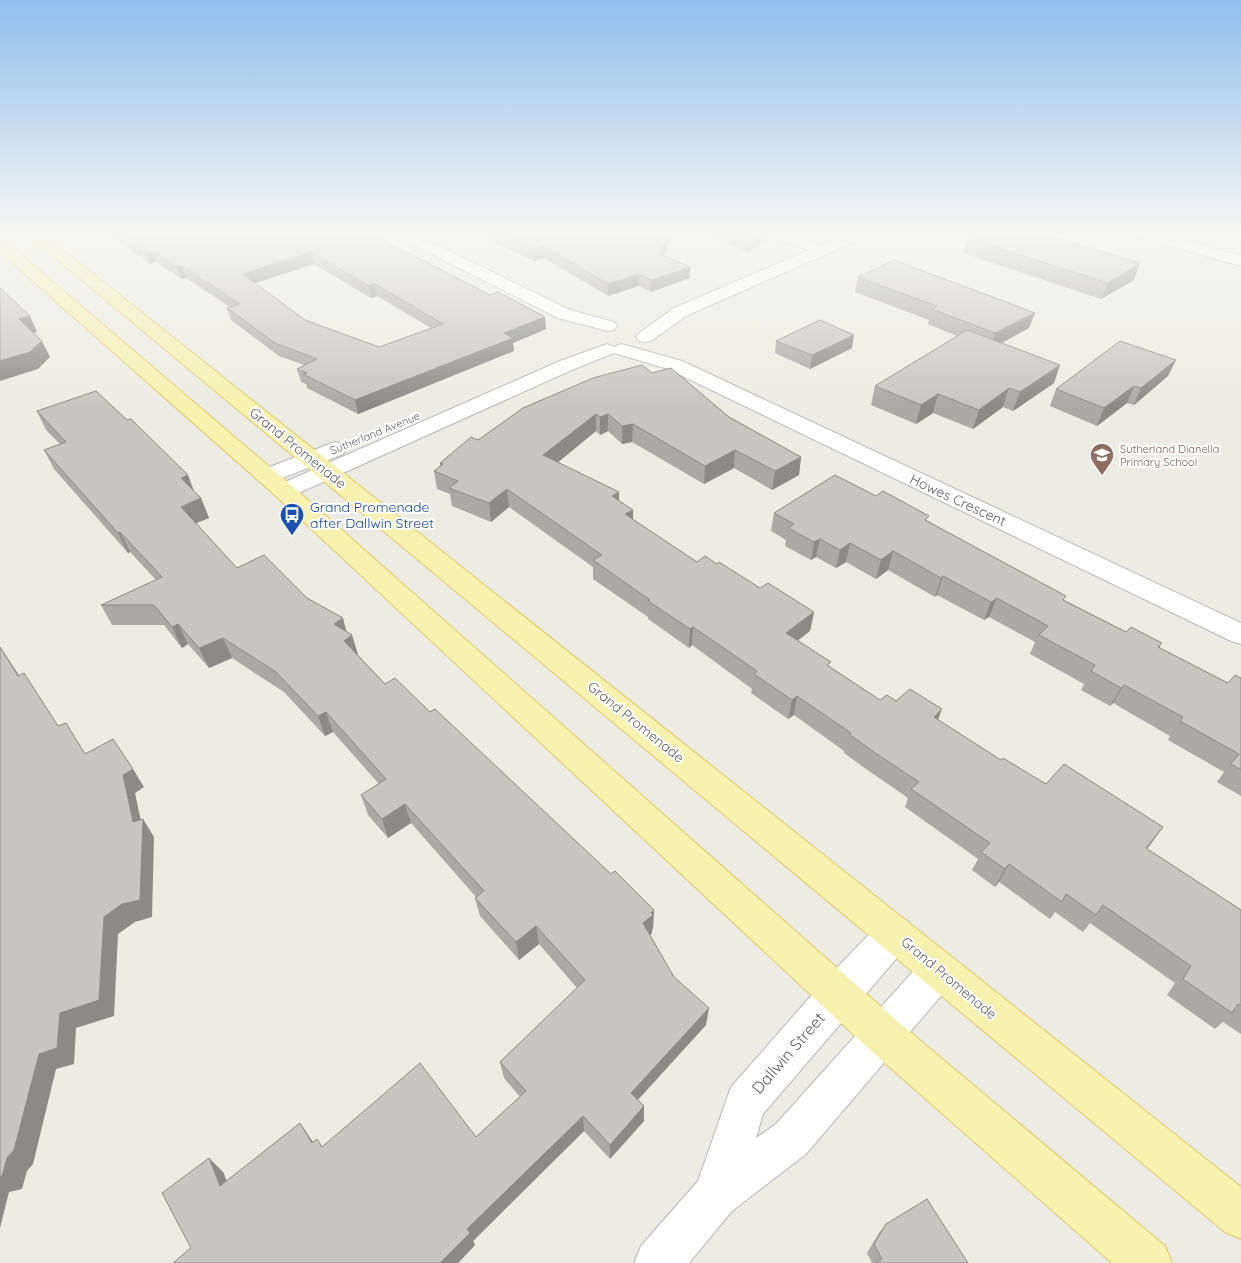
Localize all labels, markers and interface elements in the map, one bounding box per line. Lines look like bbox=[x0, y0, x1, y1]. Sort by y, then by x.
street label: Grand Promenade bbox=[246, 403, 350, 493]
street label: Sutherland Avenue bbox=[328, 409, 422, 457]
school or university icon: Sutherland Dianella Primary School bbox=[1089, 442, 1115, 476]
place label: Sutherland Dianella Primary School bbox=[1120, 442, 1219, 469]
street label: Howes Crescent bbox=[907, 470, 1009, 530]
place label: Grand Promenade after Dallwin Street bbox=[310, 498, 434, 532]
bus stop icon: Grand Promenade after Dallwin Street bbox=[279, 502, 305, 536]
street label: Grand Promenade bbox=[584, 677, 688, 767]
street label: Grand Promenade bbox=[897, 933, 1001, 1023]
street label: Dallwin Street bbox=[747, 1008, 829, 1098]

